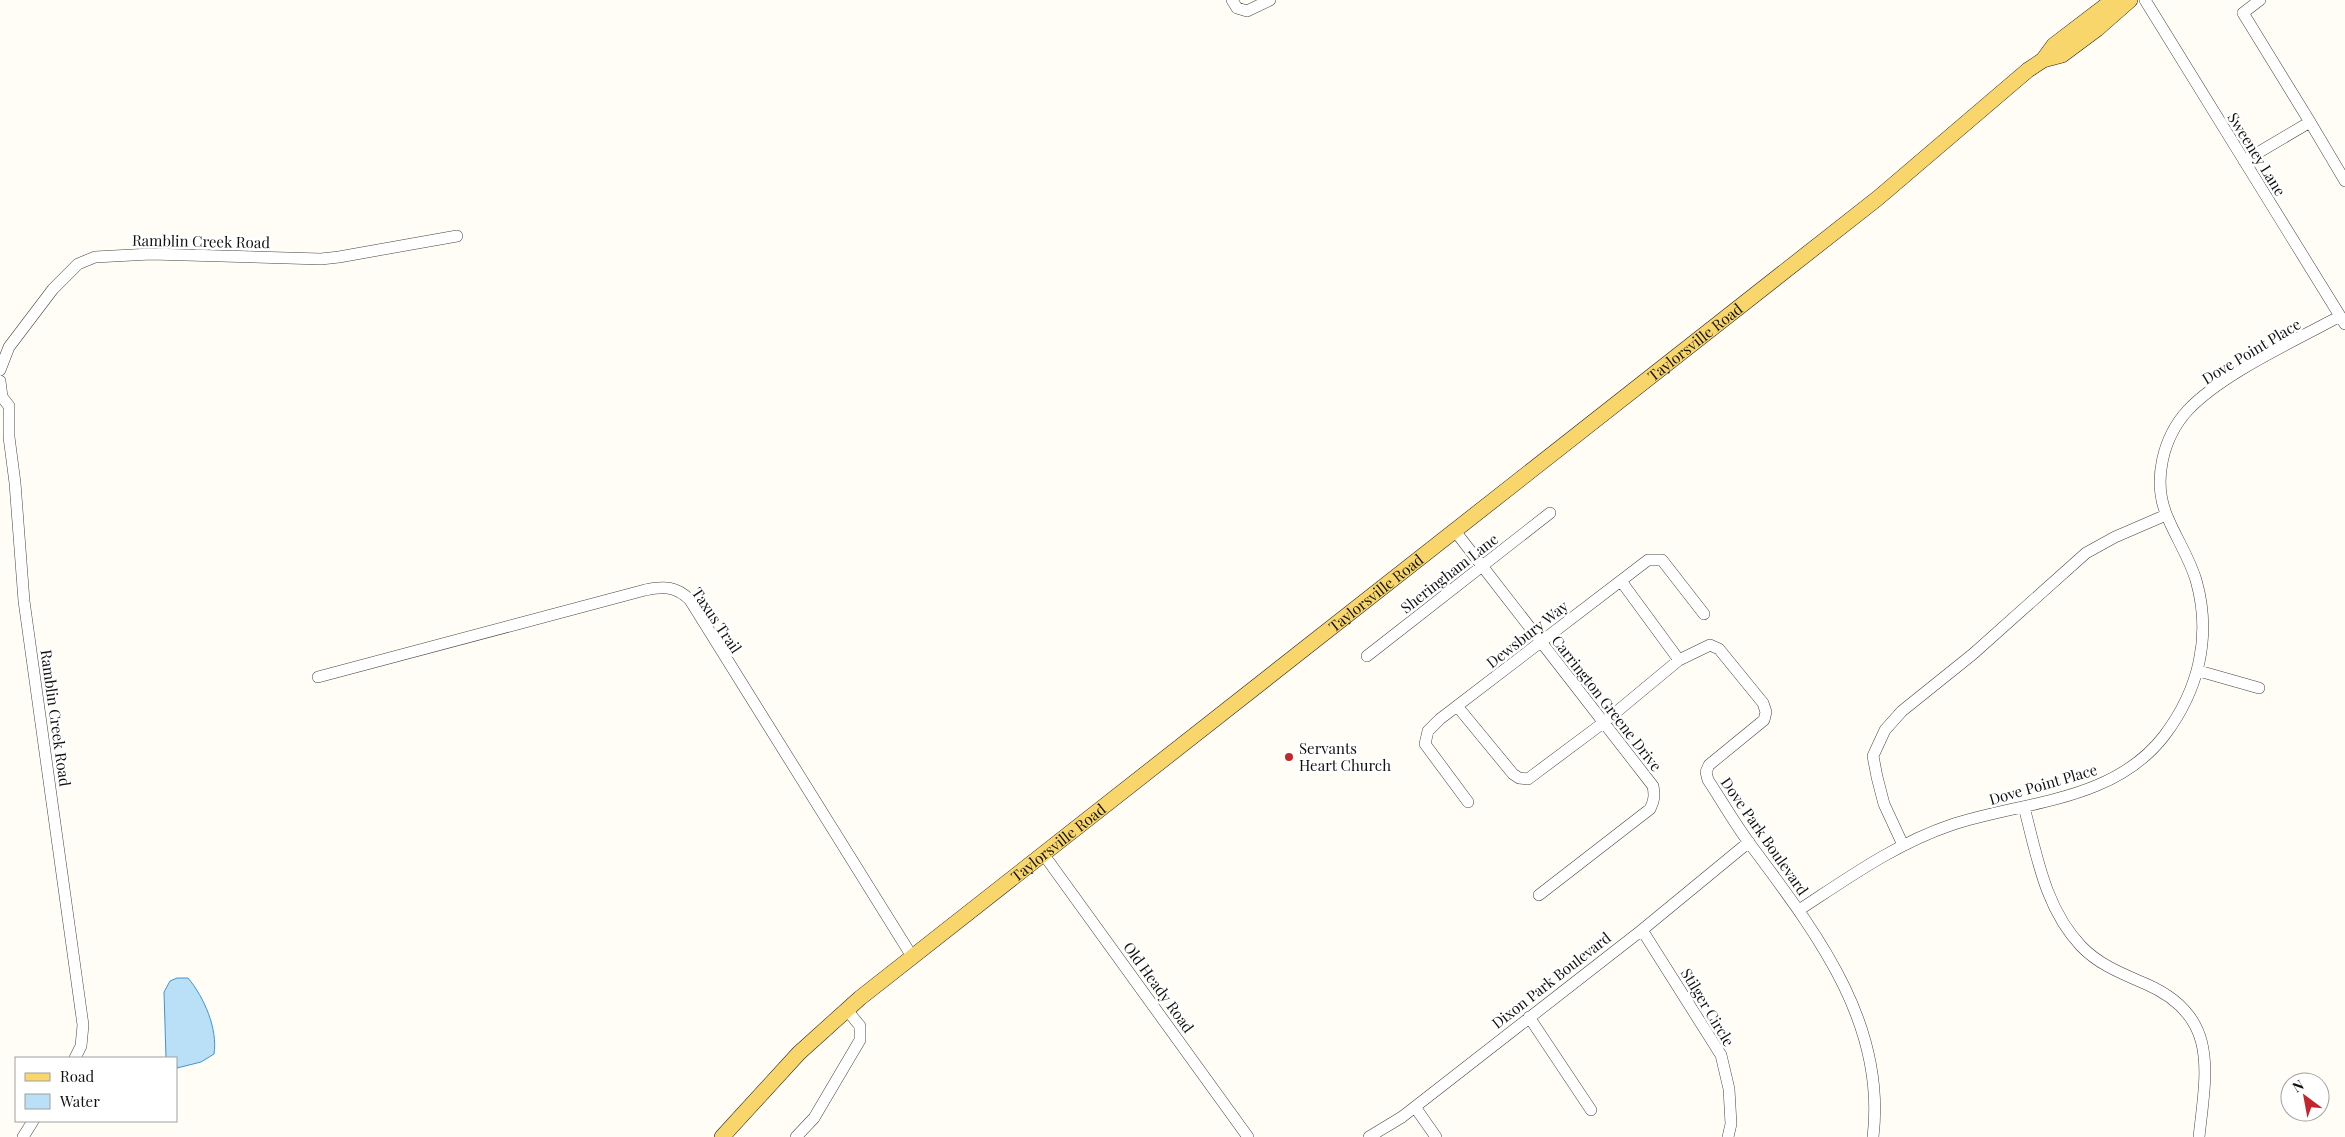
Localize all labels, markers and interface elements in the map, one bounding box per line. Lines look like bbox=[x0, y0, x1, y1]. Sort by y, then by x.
street label: Sweeney Lane bbox=[2223, 108, 2291, 200]
street label: Ramblin Creek Road bbox=[132, 230, 270, 252]
street label: Taylorsville Road bbox=[1643, 298, 1747, 385]
street label: Dove Point Place bbox=[2198, 314, 2304, 388]
street label: Sheringham Lane bbox=[1396, 529, 1502, 617]
street label: Taylorsville Road bbox=[1324, 549, 1427, 636]
street label: Taxus Trail bbox=[688, 583, 746, 657]
street label: Dewsbury Way bbox=[1482, 596, 1572, 672]
street label: Carrington Greene Drive bbox=[1548, 631, 1666, 775]
street label: Ramblin Creek Road bbox=[36, 648, 76, 788]
place label: Servants Heart Church bbox=[1299, 738, 1391, 775]
marker: Servants Heart Church bbox=[1283, 751, 1295, 763]
street label: Dove Point Place bbox=[1987, 759, 2099, 809]
street label: Dove Park Boulevard bbox=[1717, 773, 1813, 899]
street label: Taylorsville Road bbox=[1007, 799, 1110, 886]
street label: Dixon Park Boulevard bbox=[1487, 927, 1615, 1033]
street label: Old Heady Road bbox=[1119, 938, 1199, 1037]
street label: Stilger Circle bbox=[1677, 964, 1739, 1050]
legend bbox=[15, 1057, 178, 1122]
text: Road bbox=[60, 1066, 94, 1086]
north arrow bbox=[2280, 1072, 2330, 1122]
text: N bbox=[2289, 1075, 2307, 1096]
text: Water bbox=[59, 1091, 100, 1111]

